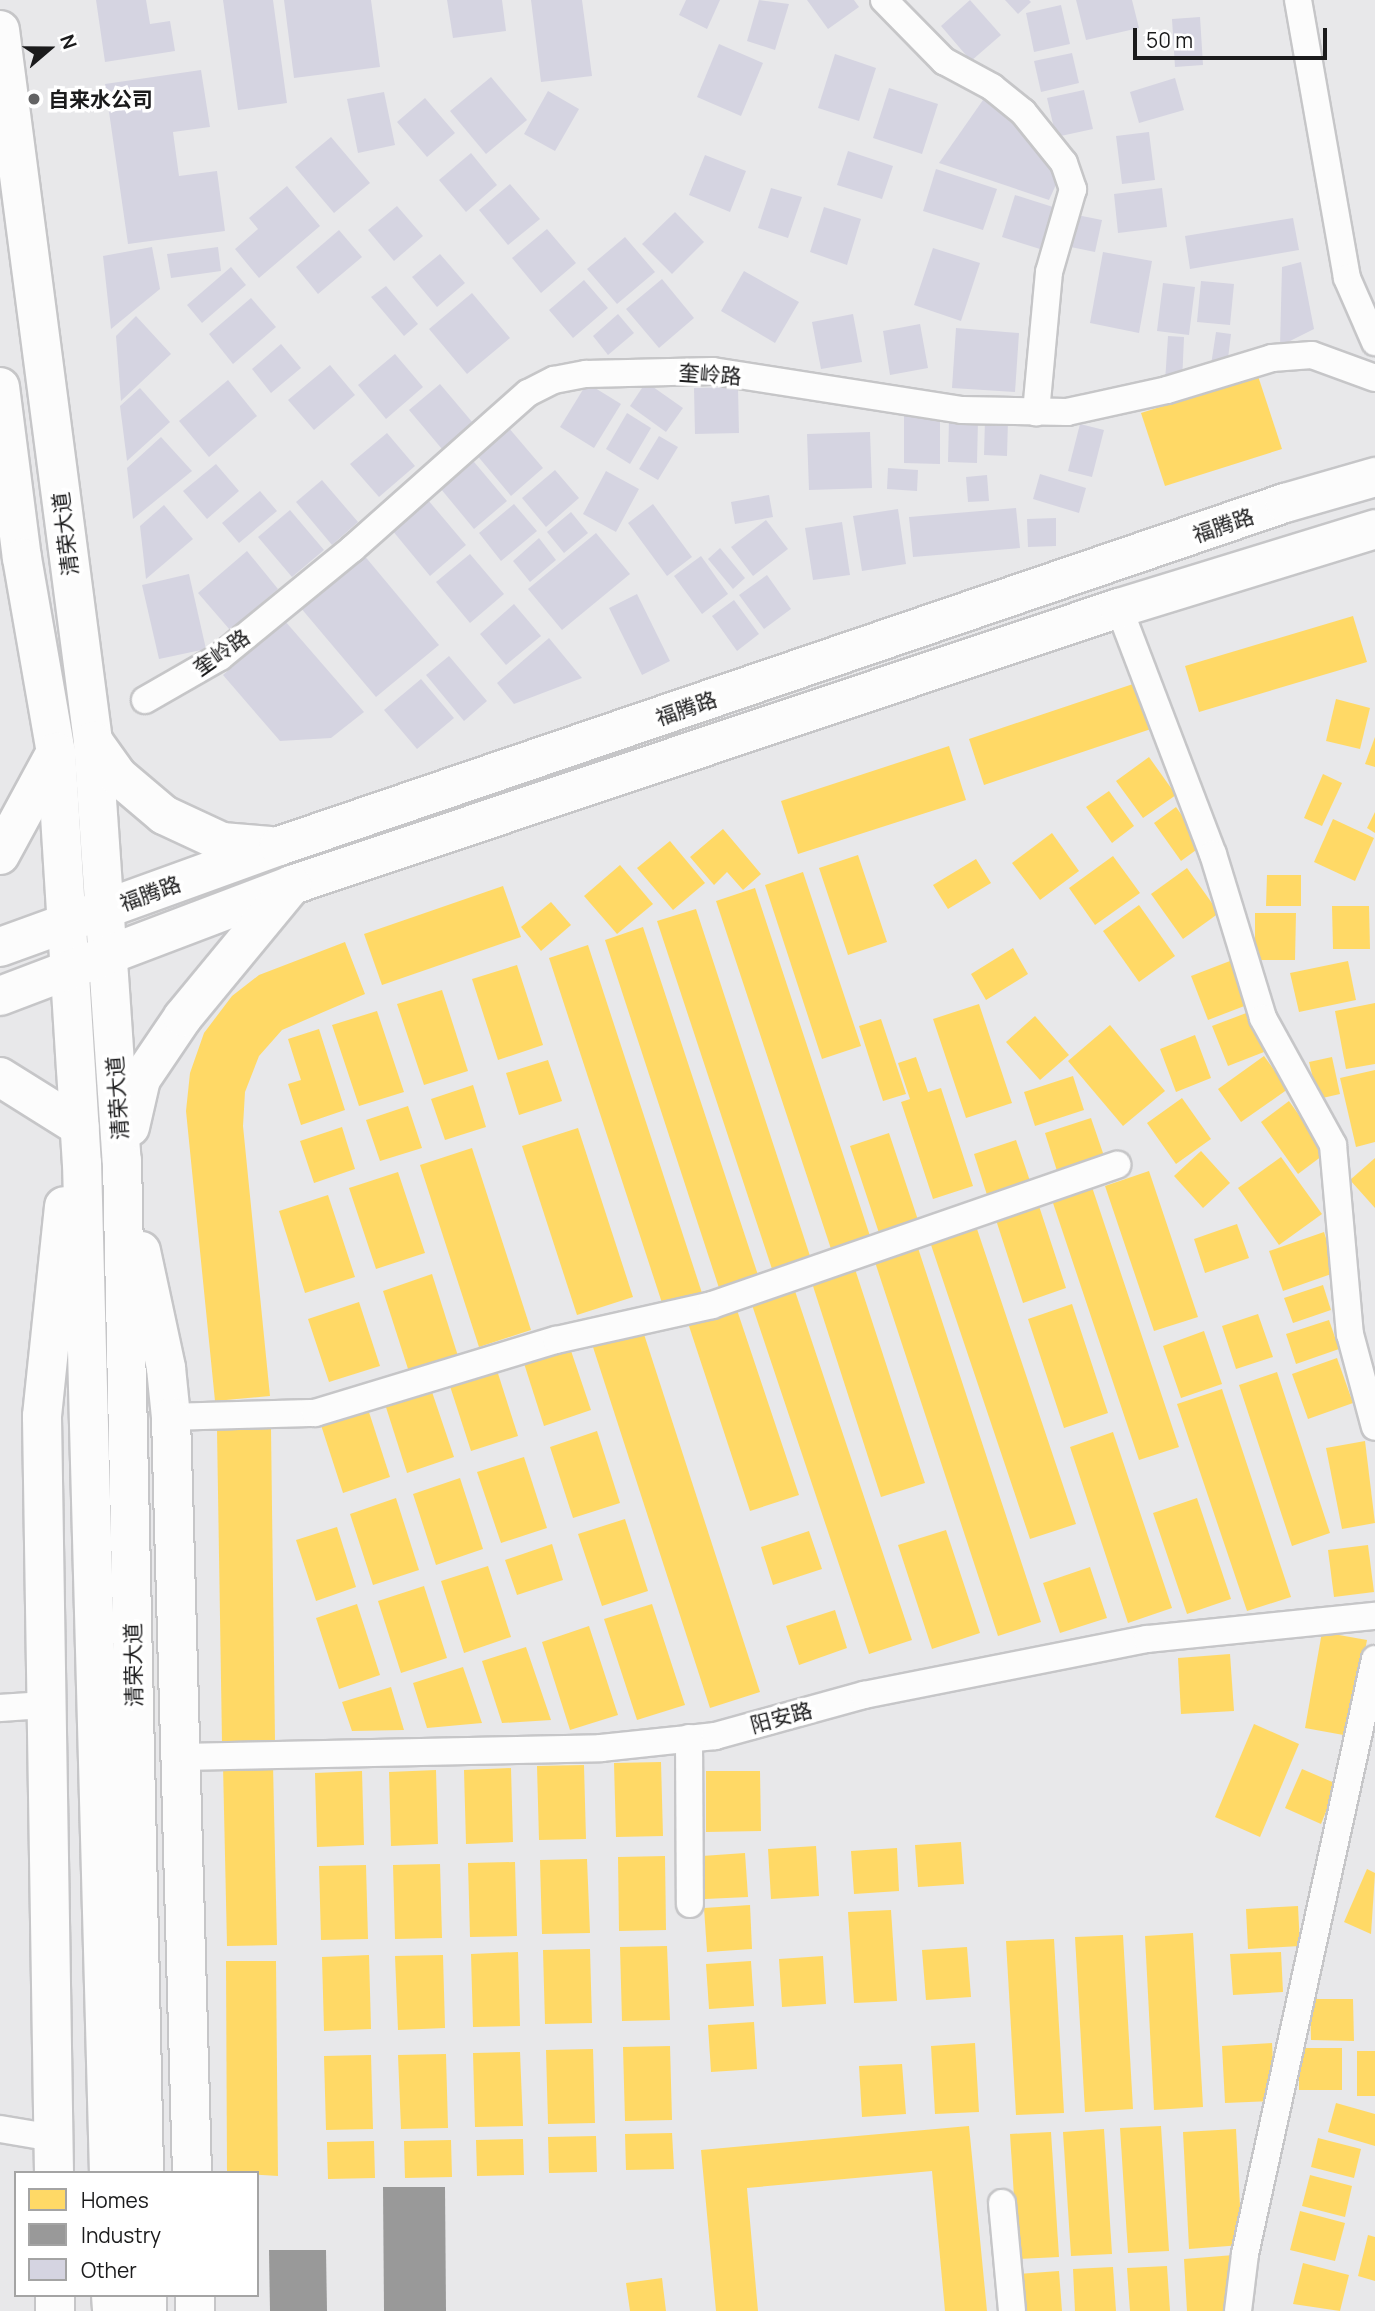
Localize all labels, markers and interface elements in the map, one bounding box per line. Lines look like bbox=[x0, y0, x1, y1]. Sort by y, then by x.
north arrow bbox=[14, 14, 84, 84]
scale bar bbox=[1137, 14, 1331, 58]
text: 50 m bbox=[1146, 26, 1193, 54]
text: N bbox=[54, 31, 83, 53]
place label: 自来水公司 bbox=[48, 86, 153, 112]
marker: 自来水公司 bbox=[26, 91, 42, 107]
street label: 奎岭路 bbox=[678, 359, 742, 389]
street label: 清荣大道 bbox=[47, 491, 83, 577]
street label: 福腾路 bbox=[1189, 503, 1257, 547]
street label: 奎岭路 bbox=[188, 624, 254, 680]
street label: 福腾路 bbox=[652, 686, 720, 730]
street label: 福腾路 bbox=[116, 870, 184, 916]
street label: 清荣大道 bbox=[102, 1055, 132, 1141]
street label: 清荣大道 bbox=[120, 1623, 146, 1707]
street label: 阳安路 bbox=[747, 1697, 815, 1737]
legend bbox=[14, 2171, 259, 2297]
text: Homes bbox=[81, 2186, 149, 2214]
text: Industry bbox=[81, 2221, 161, 2249]
text: Other bbox=[81, 2256, 137, 2284]

